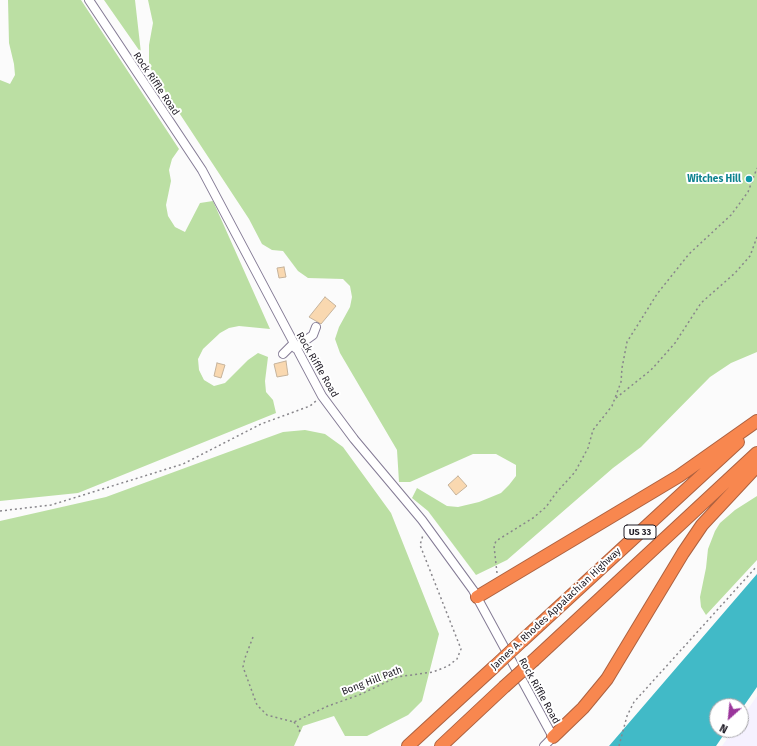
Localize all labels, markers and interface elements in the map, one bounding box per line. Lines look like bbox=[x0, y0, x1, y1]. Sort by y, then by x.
street label: Rock Riffle Road bbox=[130, 50, 182, 118]
place label: Witches Hill bbox=[687, 173, 741, 185]
marker: Witches Hill bbox=[744, 174, 754, 184]
street label: Rock Riffle Road bbox=[293, 330, 341, 400]
road number: US 33 bbox=[624, 525, 656, 539]
street label: James A. Rhodes Appalachian Highway bbox=[488, 545, 624, 673]
street label: Rock Riffle Road bbox=[516, 656, 562, 726]
street label: Bong Hill Path bbox=[340, 664, 404, 698]
north arrow bbox=[709, 698, 749, 738]
text: N bbox=[718, 721, 730, 736]

